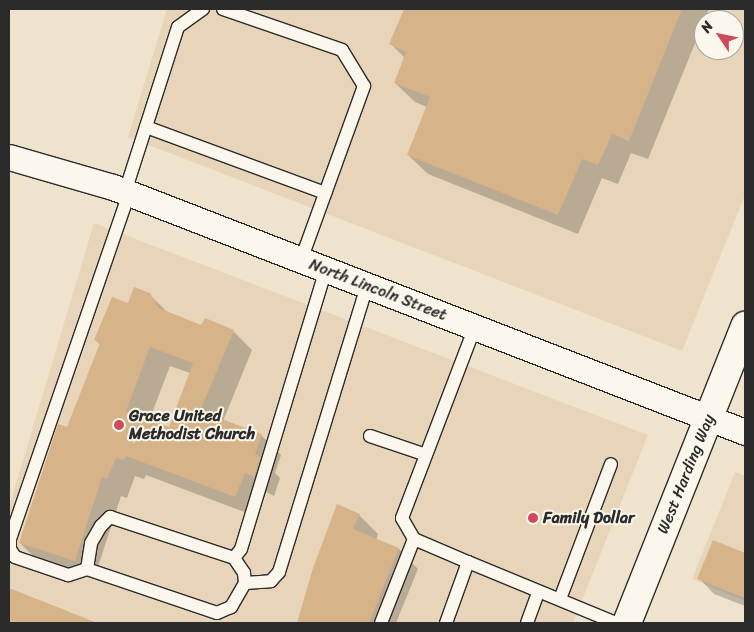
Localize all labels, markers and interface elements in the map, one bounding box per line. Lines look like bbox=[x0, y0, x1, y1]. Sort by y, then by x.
north arrow bbox=[694, 10, 744, 60]
text: N bbox=[694, 16, 720, 38]
street label: North Lincoln Street bbox=[307, 255, 449, 325]
place label: Grace United Methodist Church bbox=[129, 406, 255, 444]
street label: West Harding Way bbox=[653, 411, 719, 537]
marker: Grace United Methodist Church bbox=[113, 419, 125, 431]
place label: Family Dollar bbox=[543, 508, 635, 528]
marker: Family Dollar bbox=[527, 512, 539, 524]

